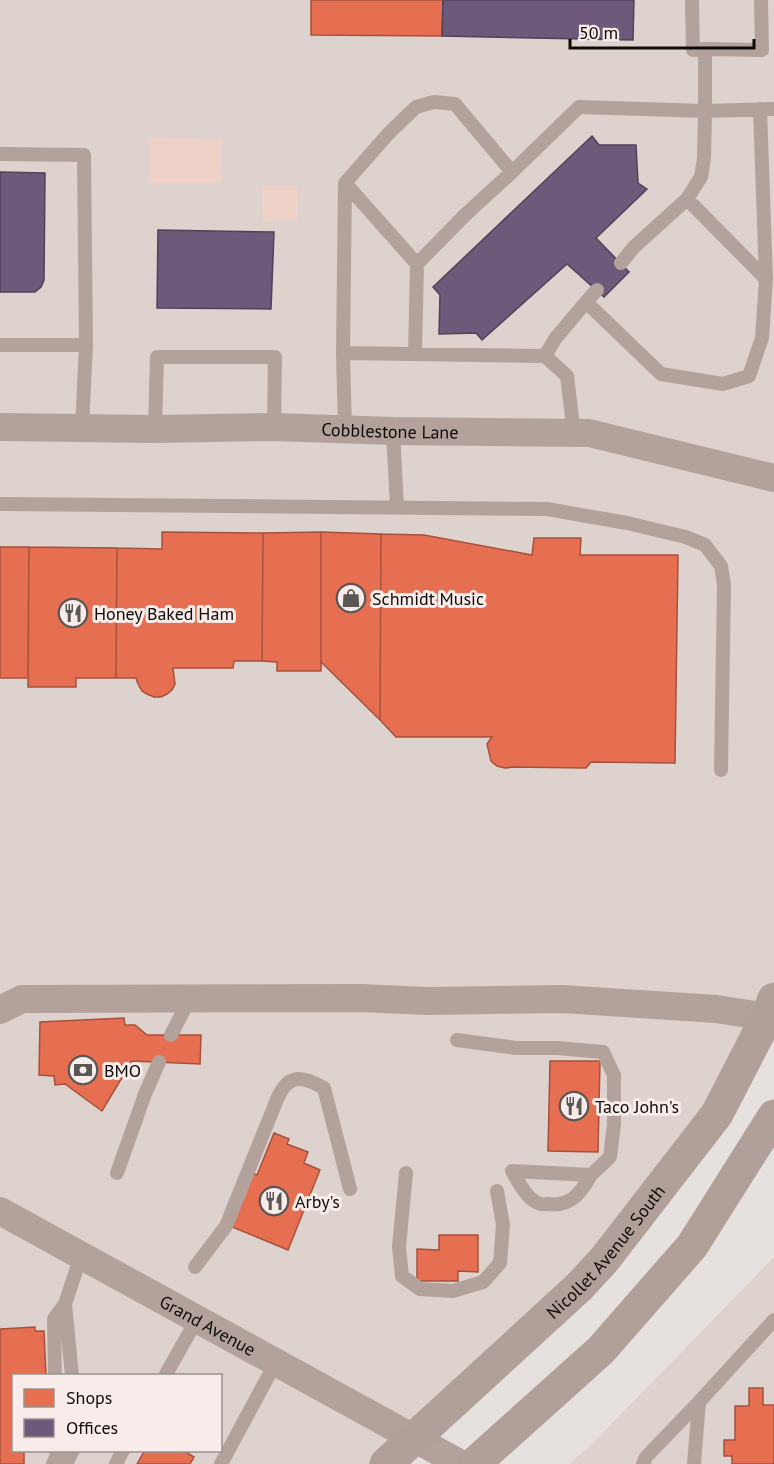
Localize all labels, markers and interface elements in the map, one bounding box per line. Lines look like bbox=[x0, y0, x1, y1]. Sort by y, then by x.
scale bar bbox=[570, 12, 754, 50]
text: 50 m bbox=[579, 21, 618, 44]
street label: Cobblestone Lane bbox=[321, 417, 459, 443]
shop icon: Schmidt Music bbox=[335, 582, 367, 614]
place label: Schmidt Music bbox=[372, 587, 484, 610]
restaurant icon: Honey Baked Ham bbox=[57, 597, 89, 629]
place label: Honey Baked Ham bbox=[94, 602, 234, 625]
bank icon: BMO bbox=[67, 1054, 99, 1086]
place label: BMO bbox=[104, 1059, 141, 1082]
restaurant icon: Taco John's bbox=[558, 1090, 590, 1122]
place label: Taco John's bbox=[595, 1095, 679, 1118]
street label: Nicollet Avenue South bbox=[541, 1180, 670, 1323]
restaurant icon: Arby's bbox=[258, 1185, 290, 1217]
place label: Arby's bbox=[295, 1190, 340, 1213]
street label: Grand Avenue bbox=[156, 1289, 260, 1361]
legend bbox=[12, 1374, 222, 1452]
text: Shops bbox=[66, 1386, 112, 1409]
text: Offices bbox=[66, 1416, 118, 1439]

